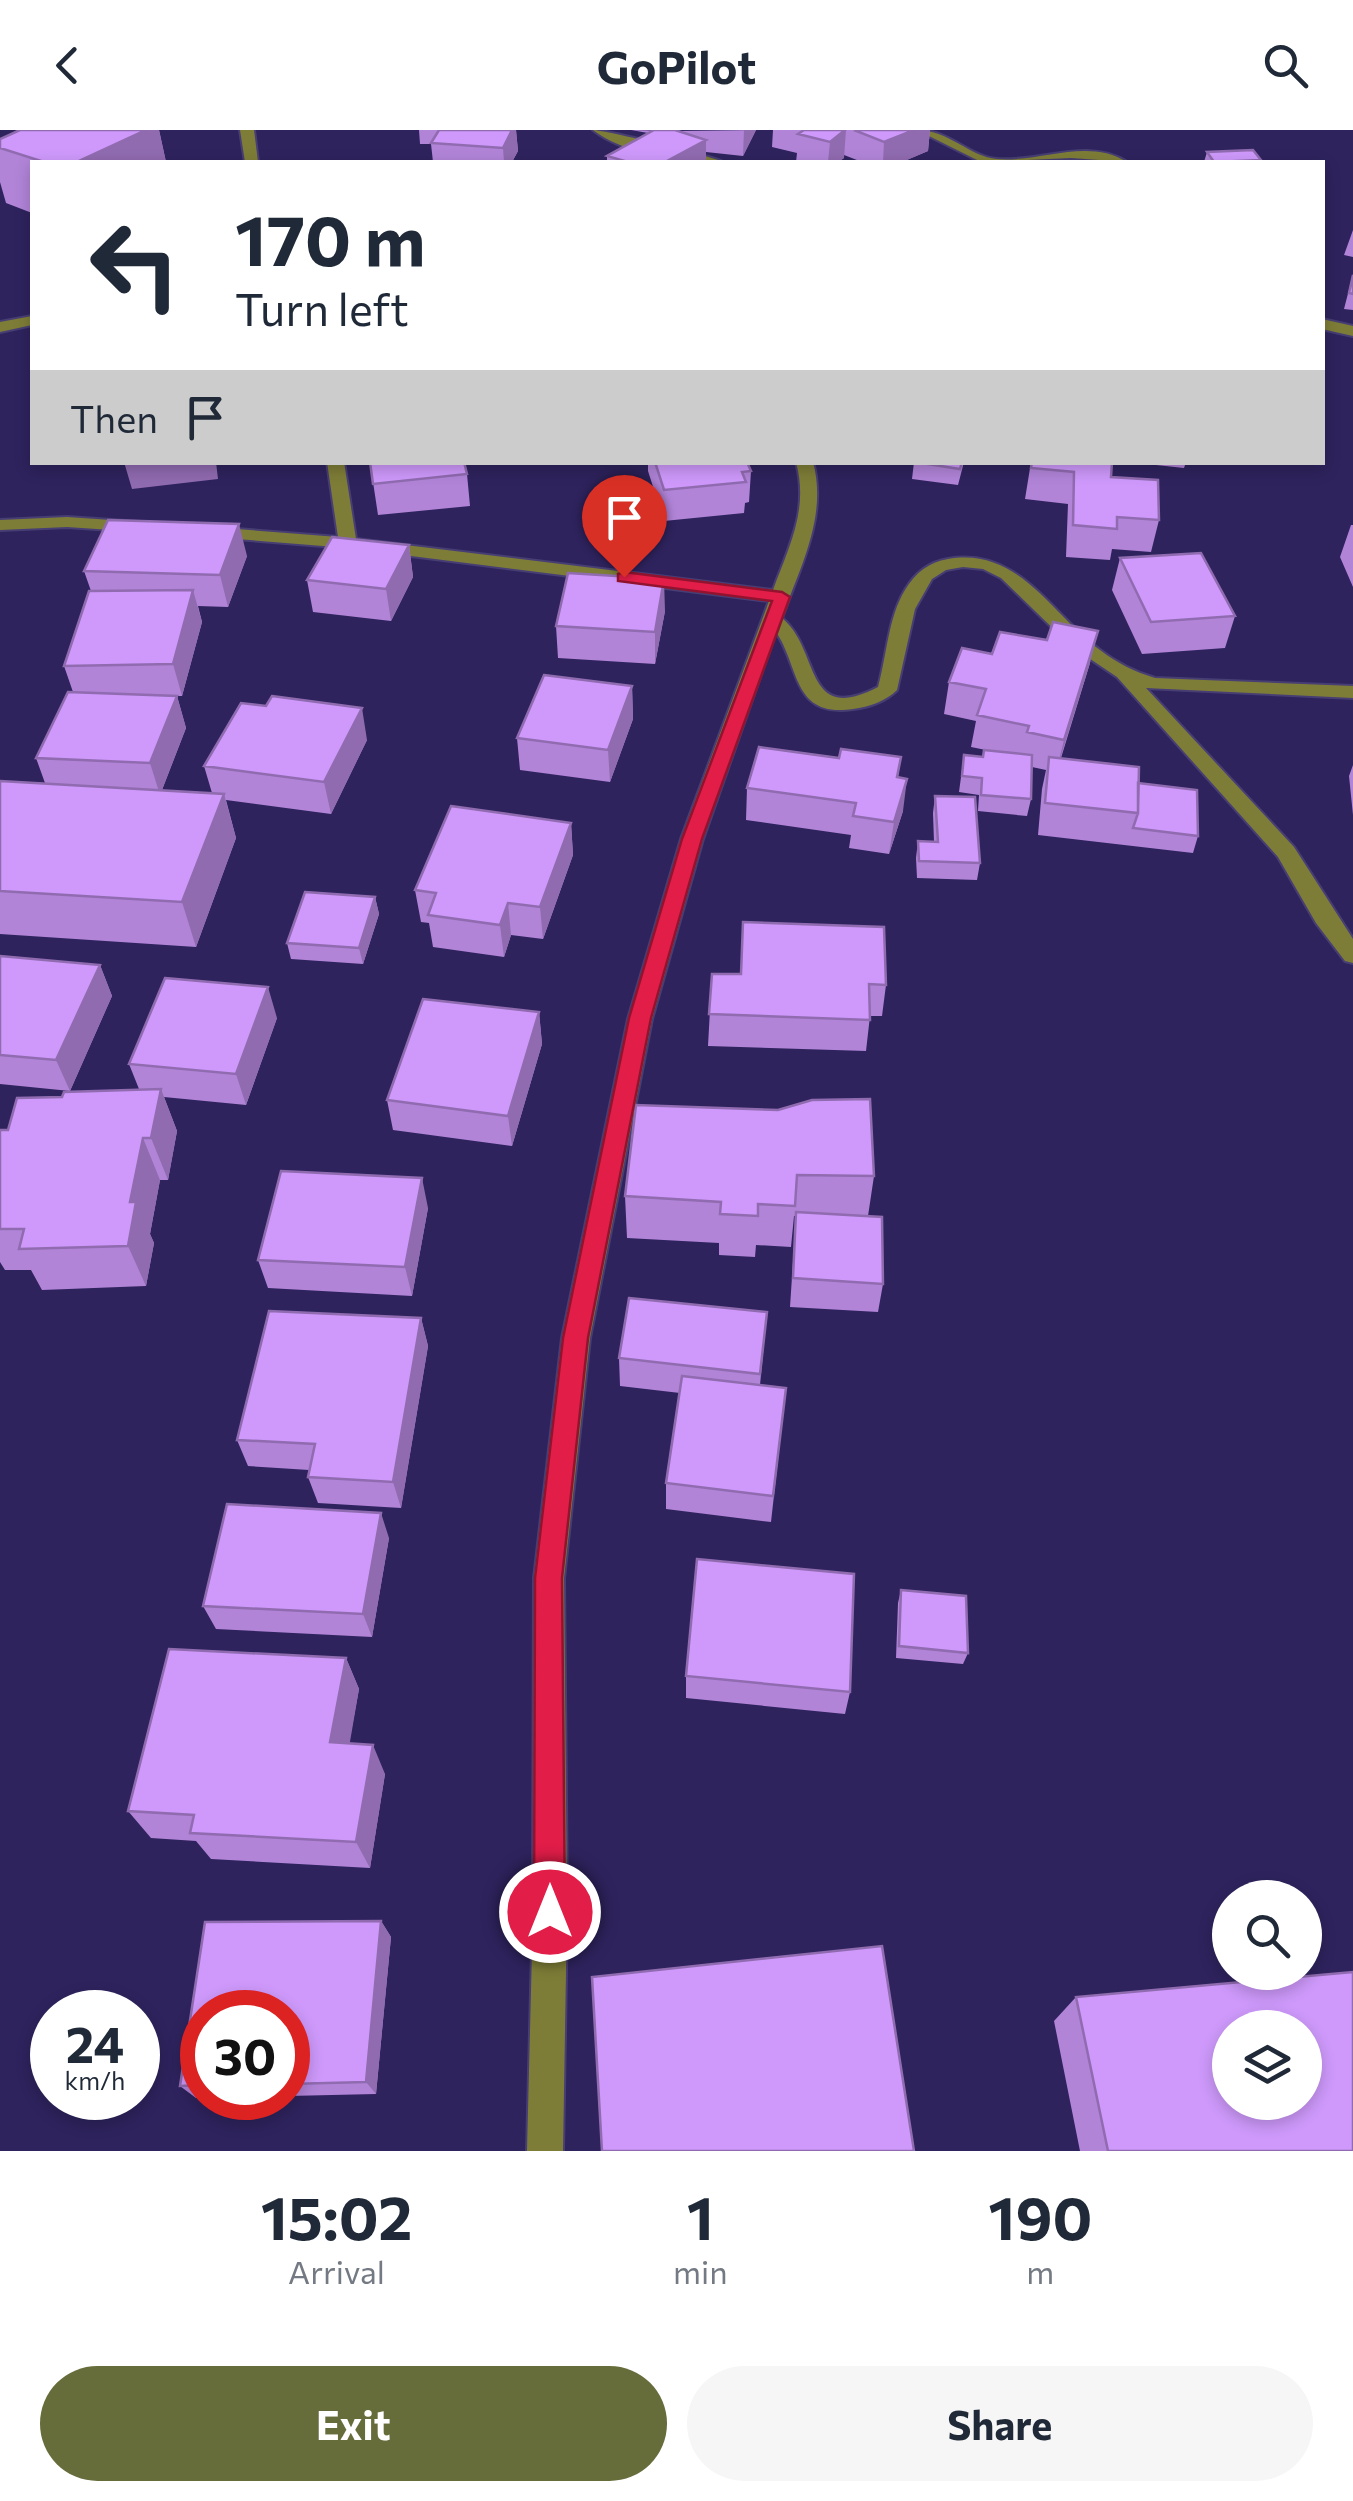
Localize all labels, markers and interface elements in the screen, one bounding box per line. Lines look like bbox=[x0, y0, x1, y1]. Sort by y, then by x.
icon: back bbox=[40, 38, 95, 93]
text: GoPilot bbox=[597, 38, 756, 93]
icon: search bbox=[1258, 38, 1313, 93]
text: 170 m bbox=[235, 195, 426, 280]
icon: left bbox=[70, 200, 200, 330]
text: Turn left bbox=[235, 280, 409, 335]
icon: arrive bbox=[178, 390, 233, 445]
text: Then bbox=[70, 394, 158, 441]
pin bbox=[582, 475, 667, 578]
icon: arrive bbox=[597, 490, 652, 545]
position arrow bbox=[498, 1860, 602, 1964]
map controls bbox=[1212, 1880, 1322, 2120]
button: search bbox=[1212, 1880, 1322, 1990]
speed limit sign: 30 bbox=[180, 1990, 310, 2120]
button: layers bbox=[1212, 2010, 1322, 2120]
text: 24 bbox=[66, 2012, 124, 2073]
text: km/h bbox=[65, 2065, 125, 2095]
text: 15:02 bbox=[261, 2179, 412, 2252]
text: 1 bbox=[687, 2179, 714, 2252]
text: 190 bbox=[988, 2179, 1092, 2252]
text: Arrival bbox=[288, 2251, 385, 2291]
text: min bbox=[673, 2251, 728, 2291]
text: m bbox=[1026, 2251, 1054, 2291]
button: Exit bbox=[40, 2366, 667, 2481]
button: Share bbox=[687, 2366, 1313, 2481]

